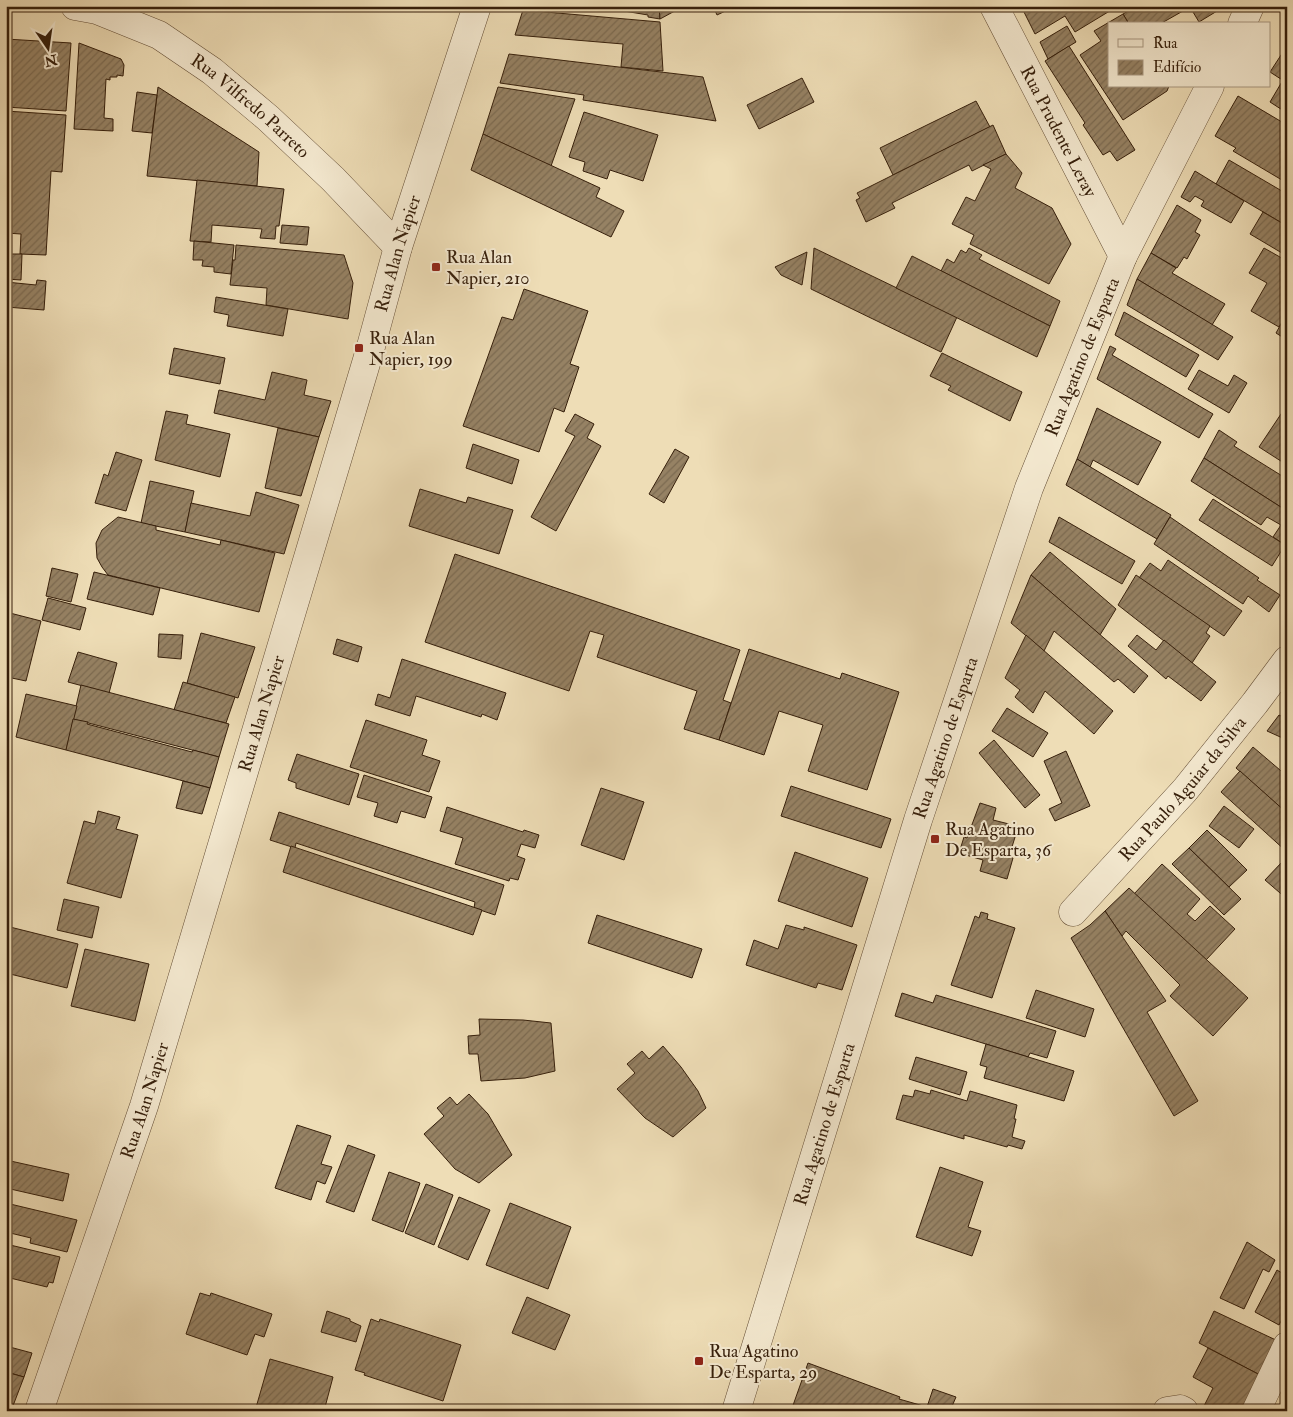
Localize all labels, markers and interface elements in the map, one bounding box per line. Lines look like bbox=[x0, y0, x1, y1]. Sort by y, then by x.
north arrow bbox=[22, 22, 72, 72]
legend bbox=[1108, 22, 1270, 88]
text: Rua bbox=[1153, 34, 1178, 53]
street label: Rua Vilfredo Parreto bbox=[186, 49, 315, 164]
text: N bbox=[42, 50, 60, 70]
text: Edifício bbox=[1153, 58, 1201, 77]
street label: Rua Prudente Leray bbox=[1015, 62, 1102, 202]
street label: Rua Alan Napier bbox=[370, 192, 426, 315]
place label: Rua Alan Napier, 210 bbox=[446, 246, 529, 290]
marker: Rua Alan Napier, 210 bbox=[430, 261, 442, 273]
street label: Rua Agatino de Esparta bbox=[1040, 274, 1125, 440]
place label: Rua Alan Napier, 199 bbox=[369, 327, 453, 371]
marker: Rua Alan Napier, 199 bbox=[353, 342, 365, 354]
street label: Rua Alan Napier bbox=[233, 652, 290, 775]
street label: Rua Agatino de Esparta bbox=[908, 654, 984, 822]
street label: Rua Paulo Aguiar da Silva bbox=[1114, 711, 1252, 866]
place label: Rua Agatino De Esparta, 36 bbox=[945, 818, 1052, 862]
marker: Rua Agatino De Esparta, 36 bbox=[929, 833, 941, 845]
street label: Rua Alan Napier bbox=[116, 1039, 174, 1162]
street label: Rua Agatino de Esparta bbox=[789, 1040, 861, 1209]
place label: Rua Agatino De Esparta, 29 bbox=[709, 1340, 817, 1384]
marker: Rua Agatino De Esparta, 29 bbox=[693, 1355, 705, 1367]

